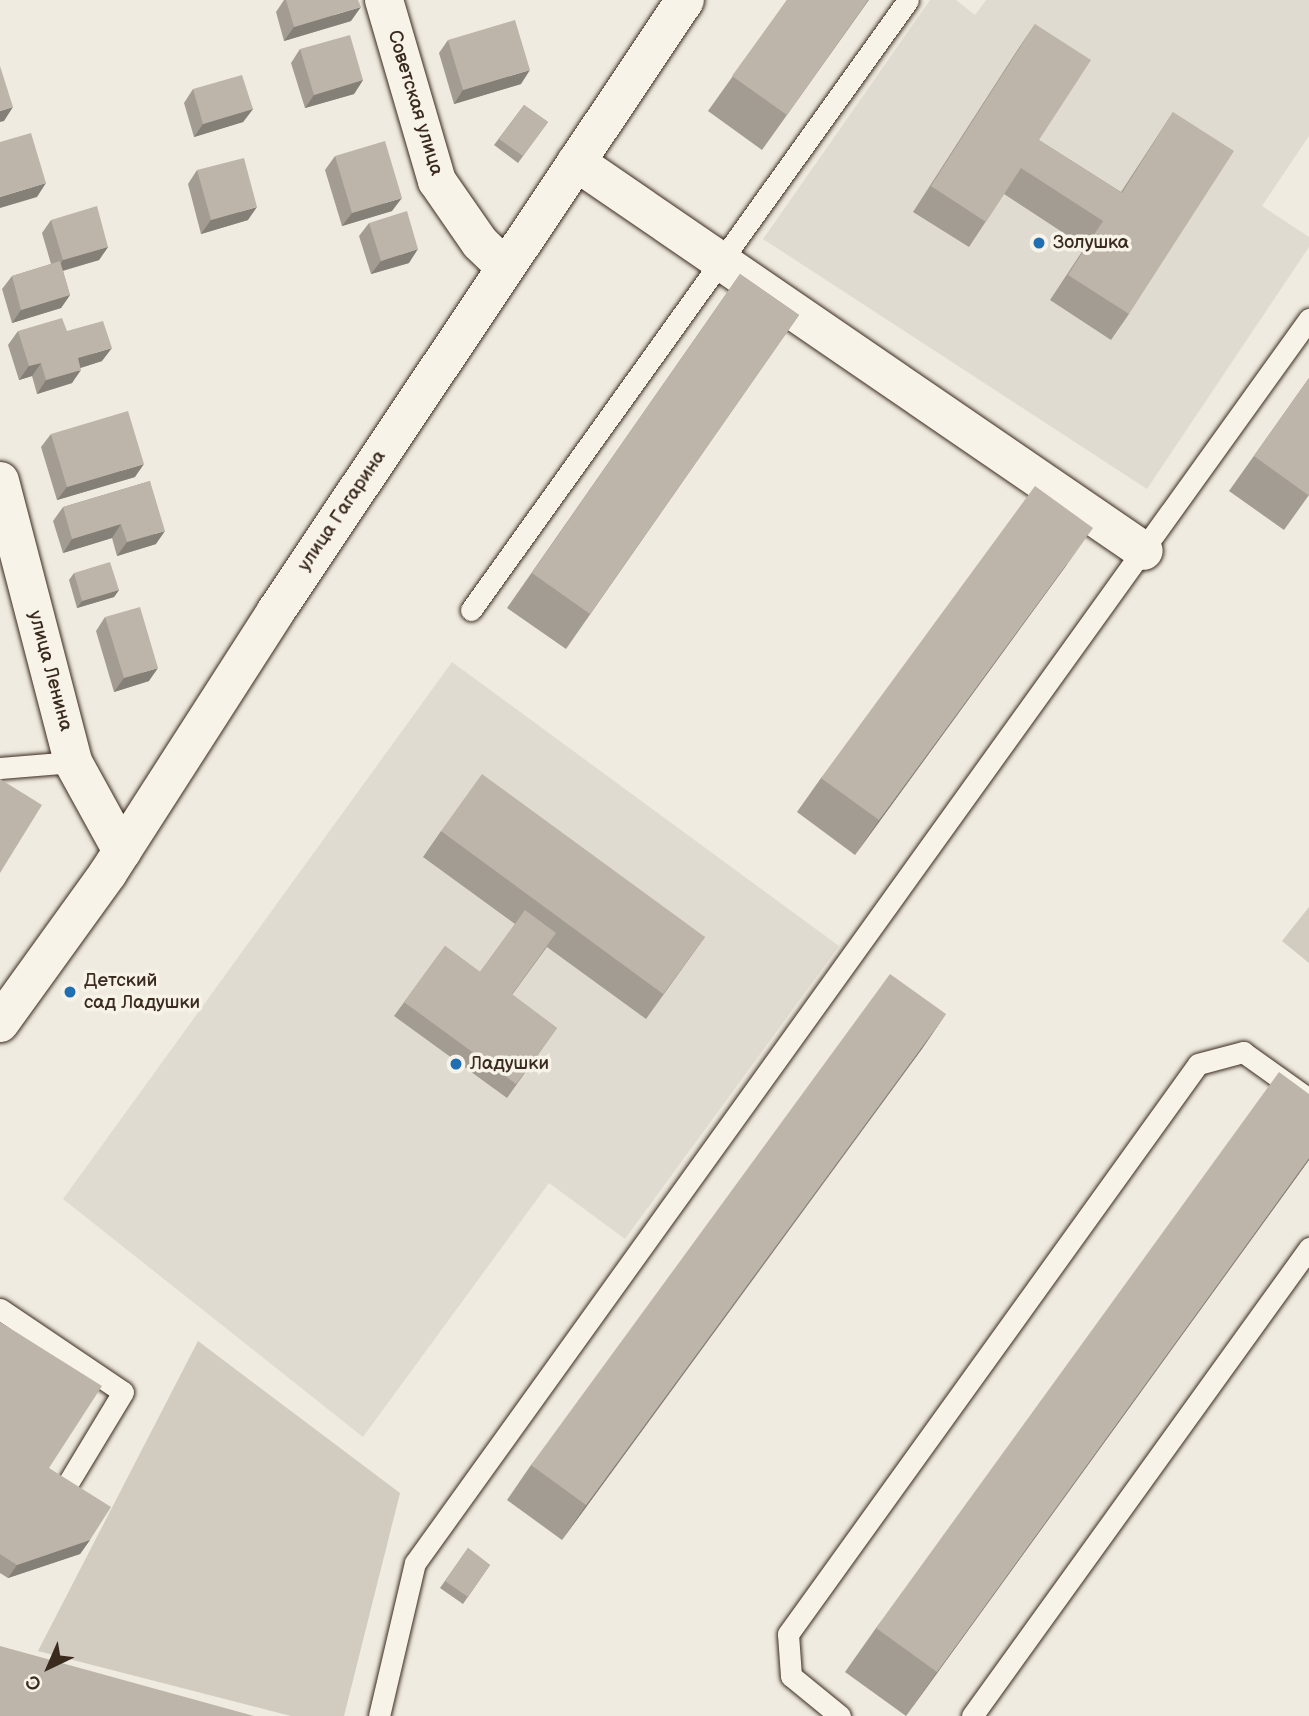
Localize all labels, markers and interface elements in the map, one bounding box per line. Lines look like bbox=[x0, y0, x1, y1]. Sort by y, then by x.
street label: Советская улица bbox=[382, 28, 448, 178]
place label: Золушка bbox=[1053, 232, 1129, 254]
marker: Золушка bbox=[1031, 235, 1047, 251]
street label: улица Гагарина bbox=[293, 446, 391, 576]
street label: улица Ленина bbox=[23, 608, 77, 734]
place label: Детский сад Ладушки bbox=[84, 970, 200, 1014]
marker: Детский сад Ладушки bbox=[62, 984, 78, 1000]
place label: Ладушки bbox=[470, 1053, 549, 1075]
marker: Ладушки bbox=[448, 1056, 464, 1072]
north arrow bbox=[14, 1632, 84, 1702]
text: С bbox=[21, 1670, 47, 1695]

